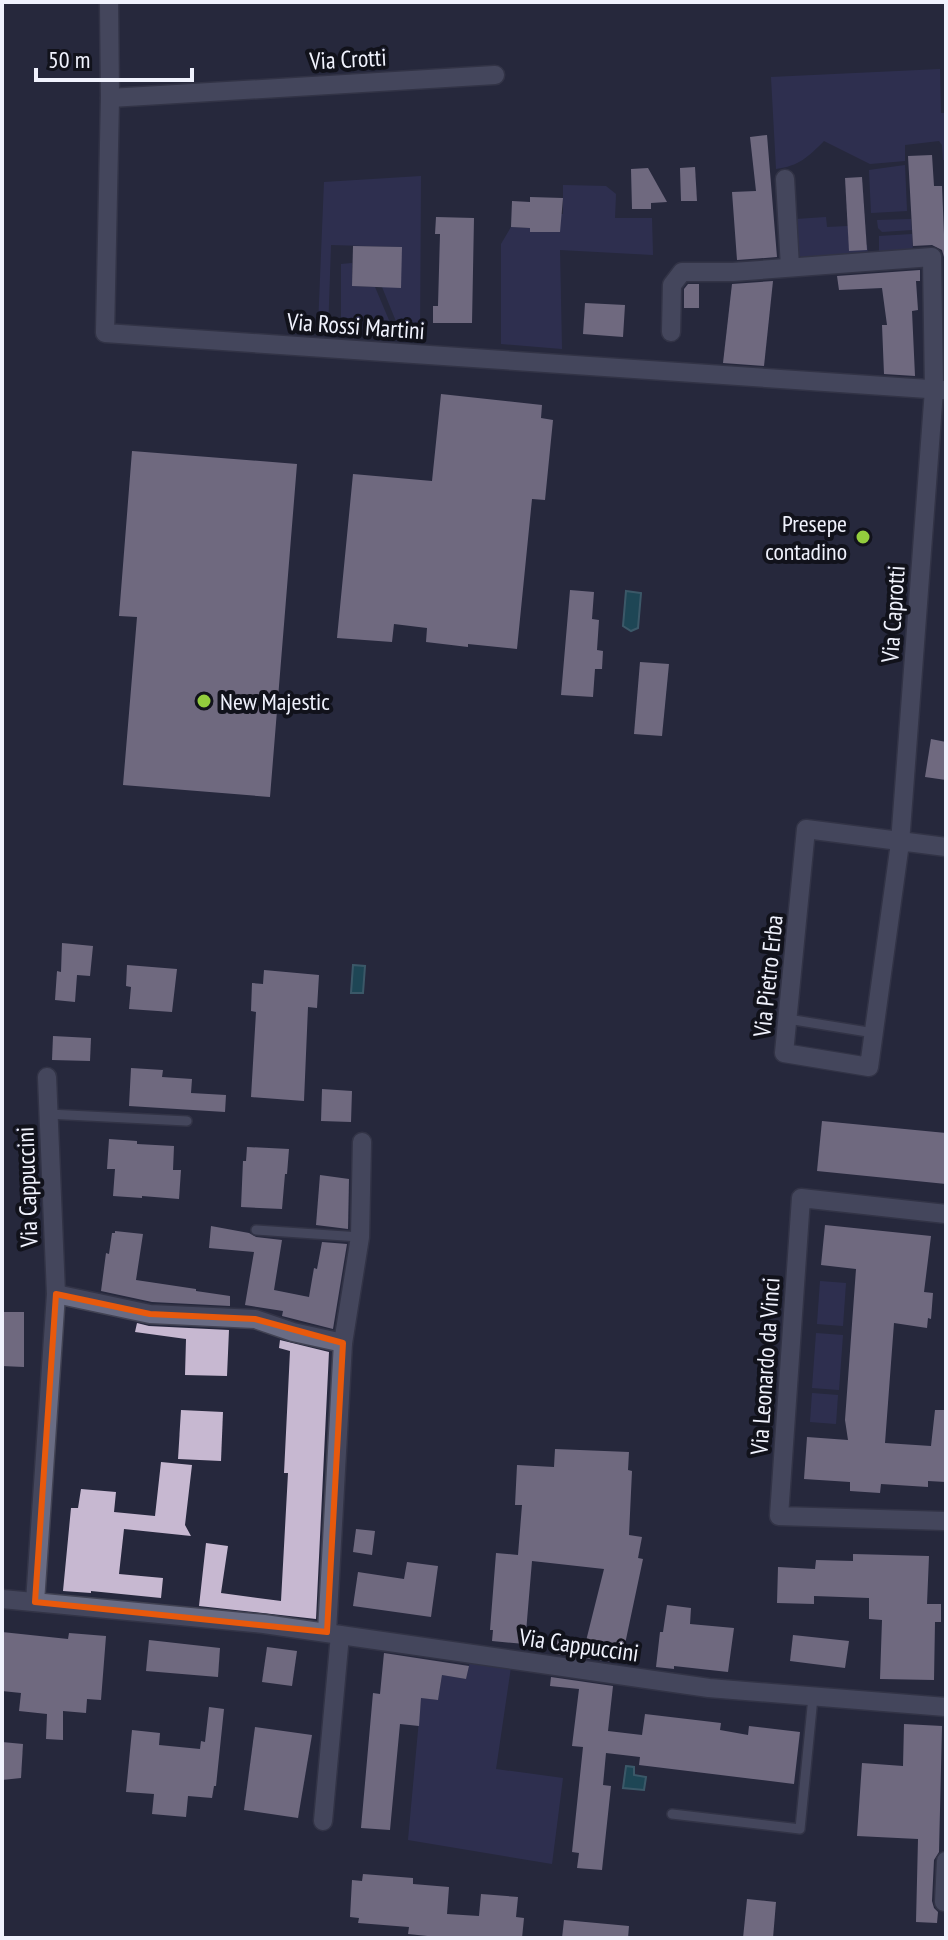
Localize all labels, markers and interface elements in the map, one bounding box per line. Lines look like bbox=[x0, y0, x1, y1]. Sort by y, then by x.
scale bar bbox=[36, 32, 192, 82]
street label: Via Crotti bbox=[308, 42, 387, 77]
text: 50 m bbox=[48, 44, 90, 75]
street label: Via Rossi Martini bbox=[285, 306, 426, 346]
place label: Presepe contadino bbox=[765, 508, 847, 567]
marker: Presepe contadino bbox=[854, 528, 872, 546]
street label: Via Caprotti bbox=[874, 564, 912, 665]
place label: New Majestic bbox=[220, 686, 330, 717]
marker: New Majestic bbox=[195, 692, 213, 710]
street label: Via Pietro Erba bbox=[746, 913, 790, 1040]
street label: Via Cappuccini bbox=[9, 1126, 45, 1249]
street label: Via Leonardo da Vinci bbox=[743, 1276, 787, 1457]
street label: Via Cappuccini bbox=[516, 1621, 641, 1669]

